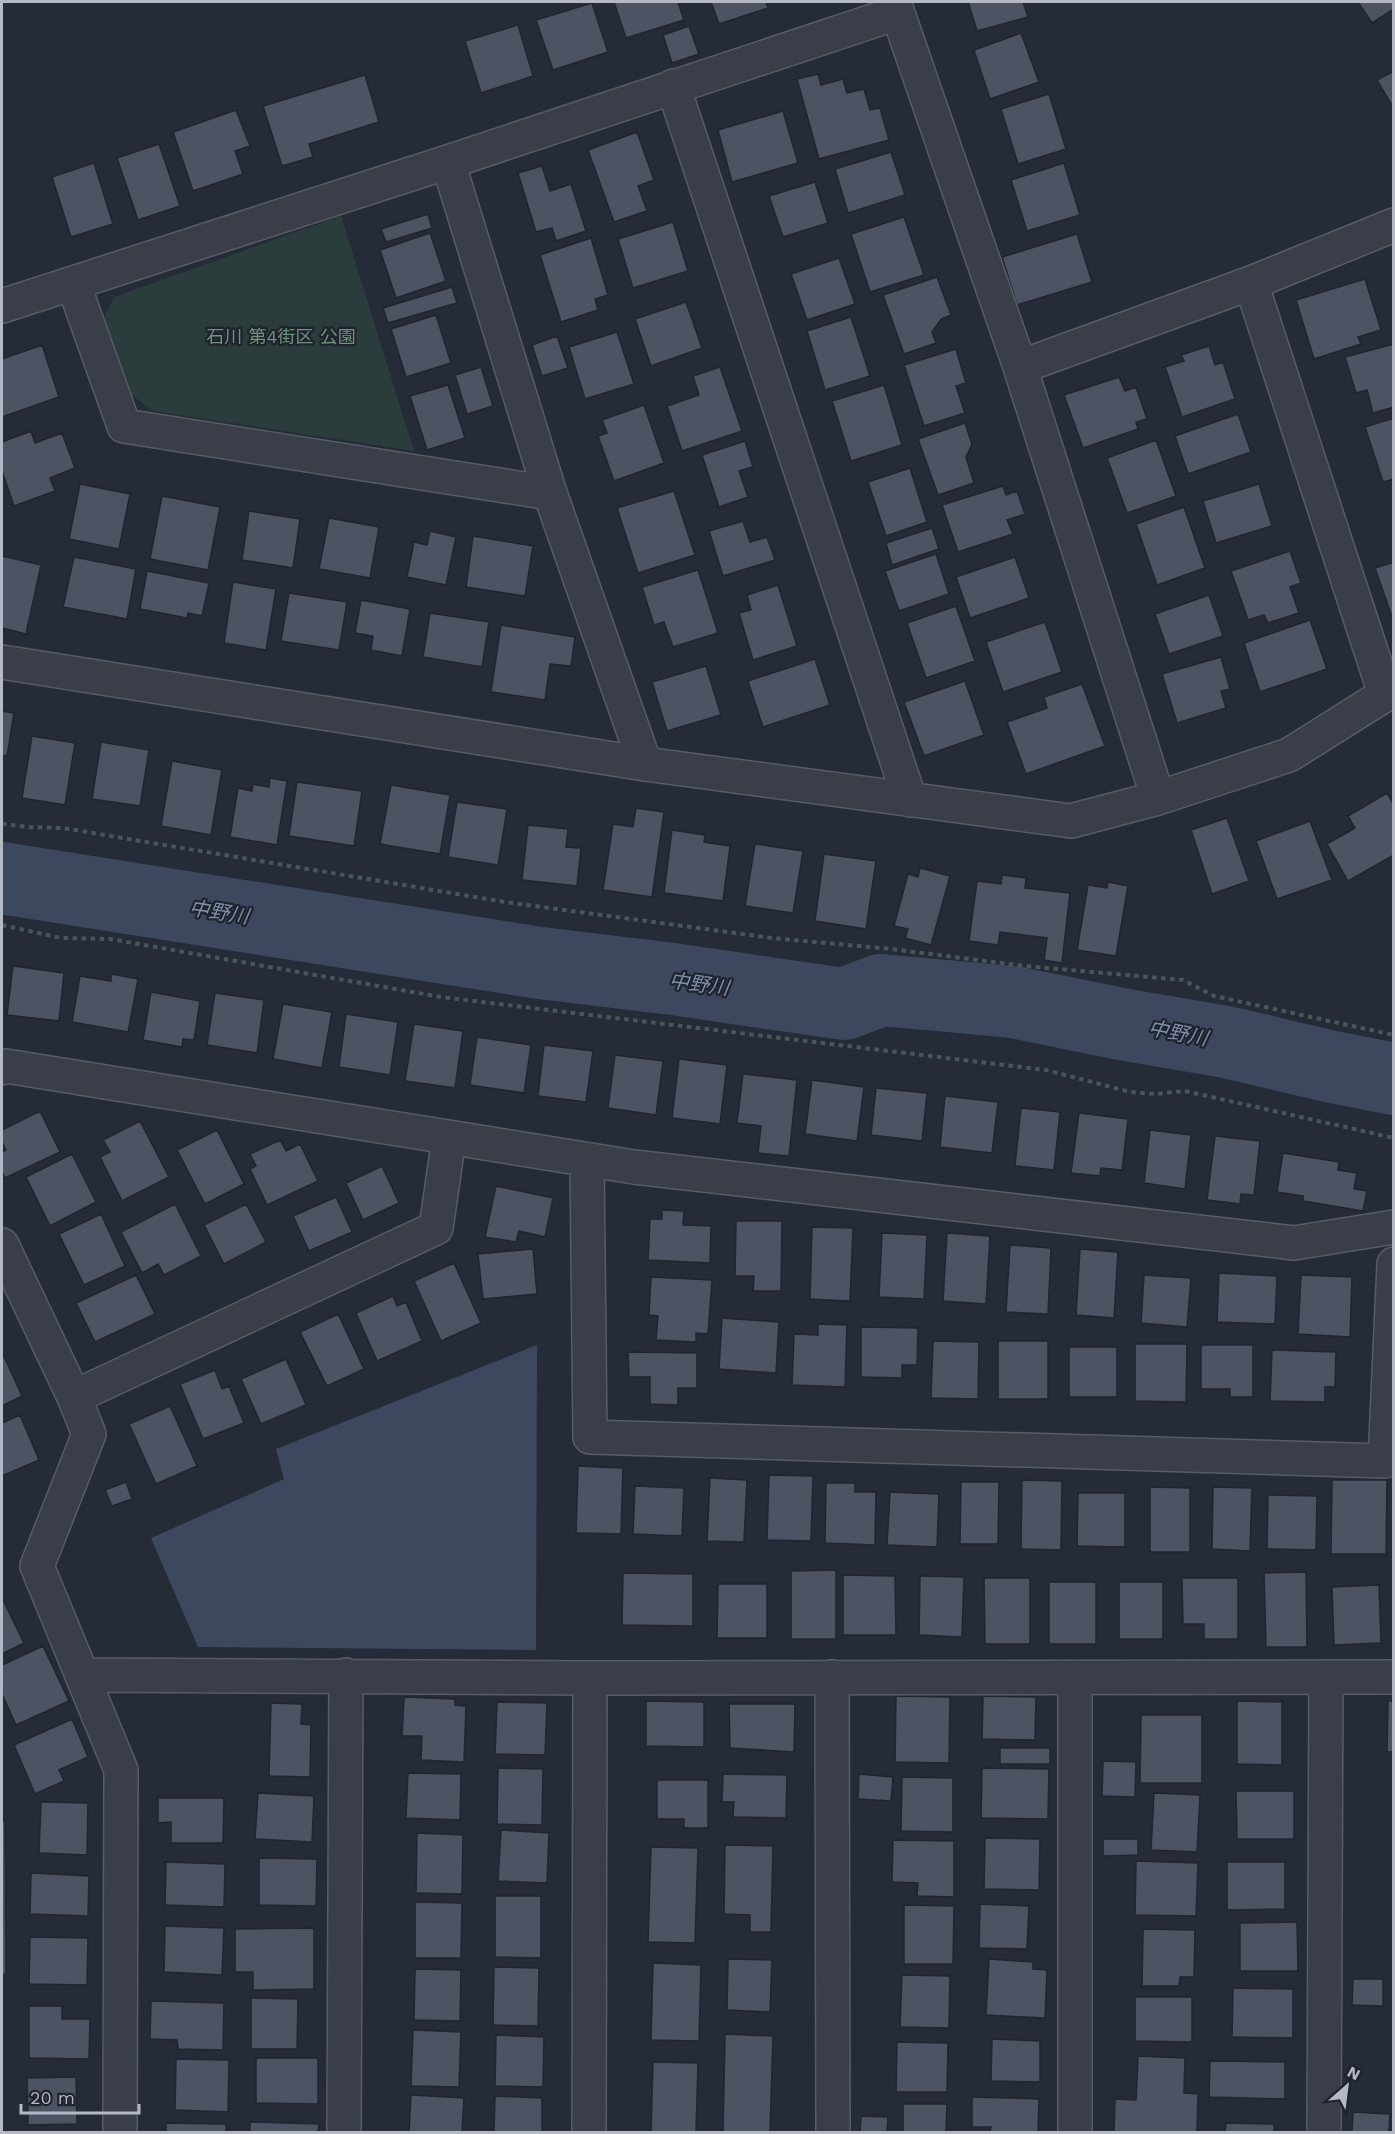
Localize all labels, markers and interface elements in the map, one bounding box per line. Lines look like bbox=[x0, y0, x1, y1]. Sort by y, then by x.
park label: 石川 第4街区 公園 bbox=[206, 326, 356, 347]
water label: 中野川 bbox=[187, 895, 252, 929]
water label: 中野川 bbox=[668, 968, 732, 1000]
water label: 中野川 bbox=[1146, 1015, 1212, 1051]
north arrow bbox=[1317, 2056, 1377, 2116]
text: N bbox=[1344, 2062, 1364, 2084]
scale bar bbox=[21, 2077, 140, 2115]
text: 20 m bbox=[30, 2087, 75, 2108]

